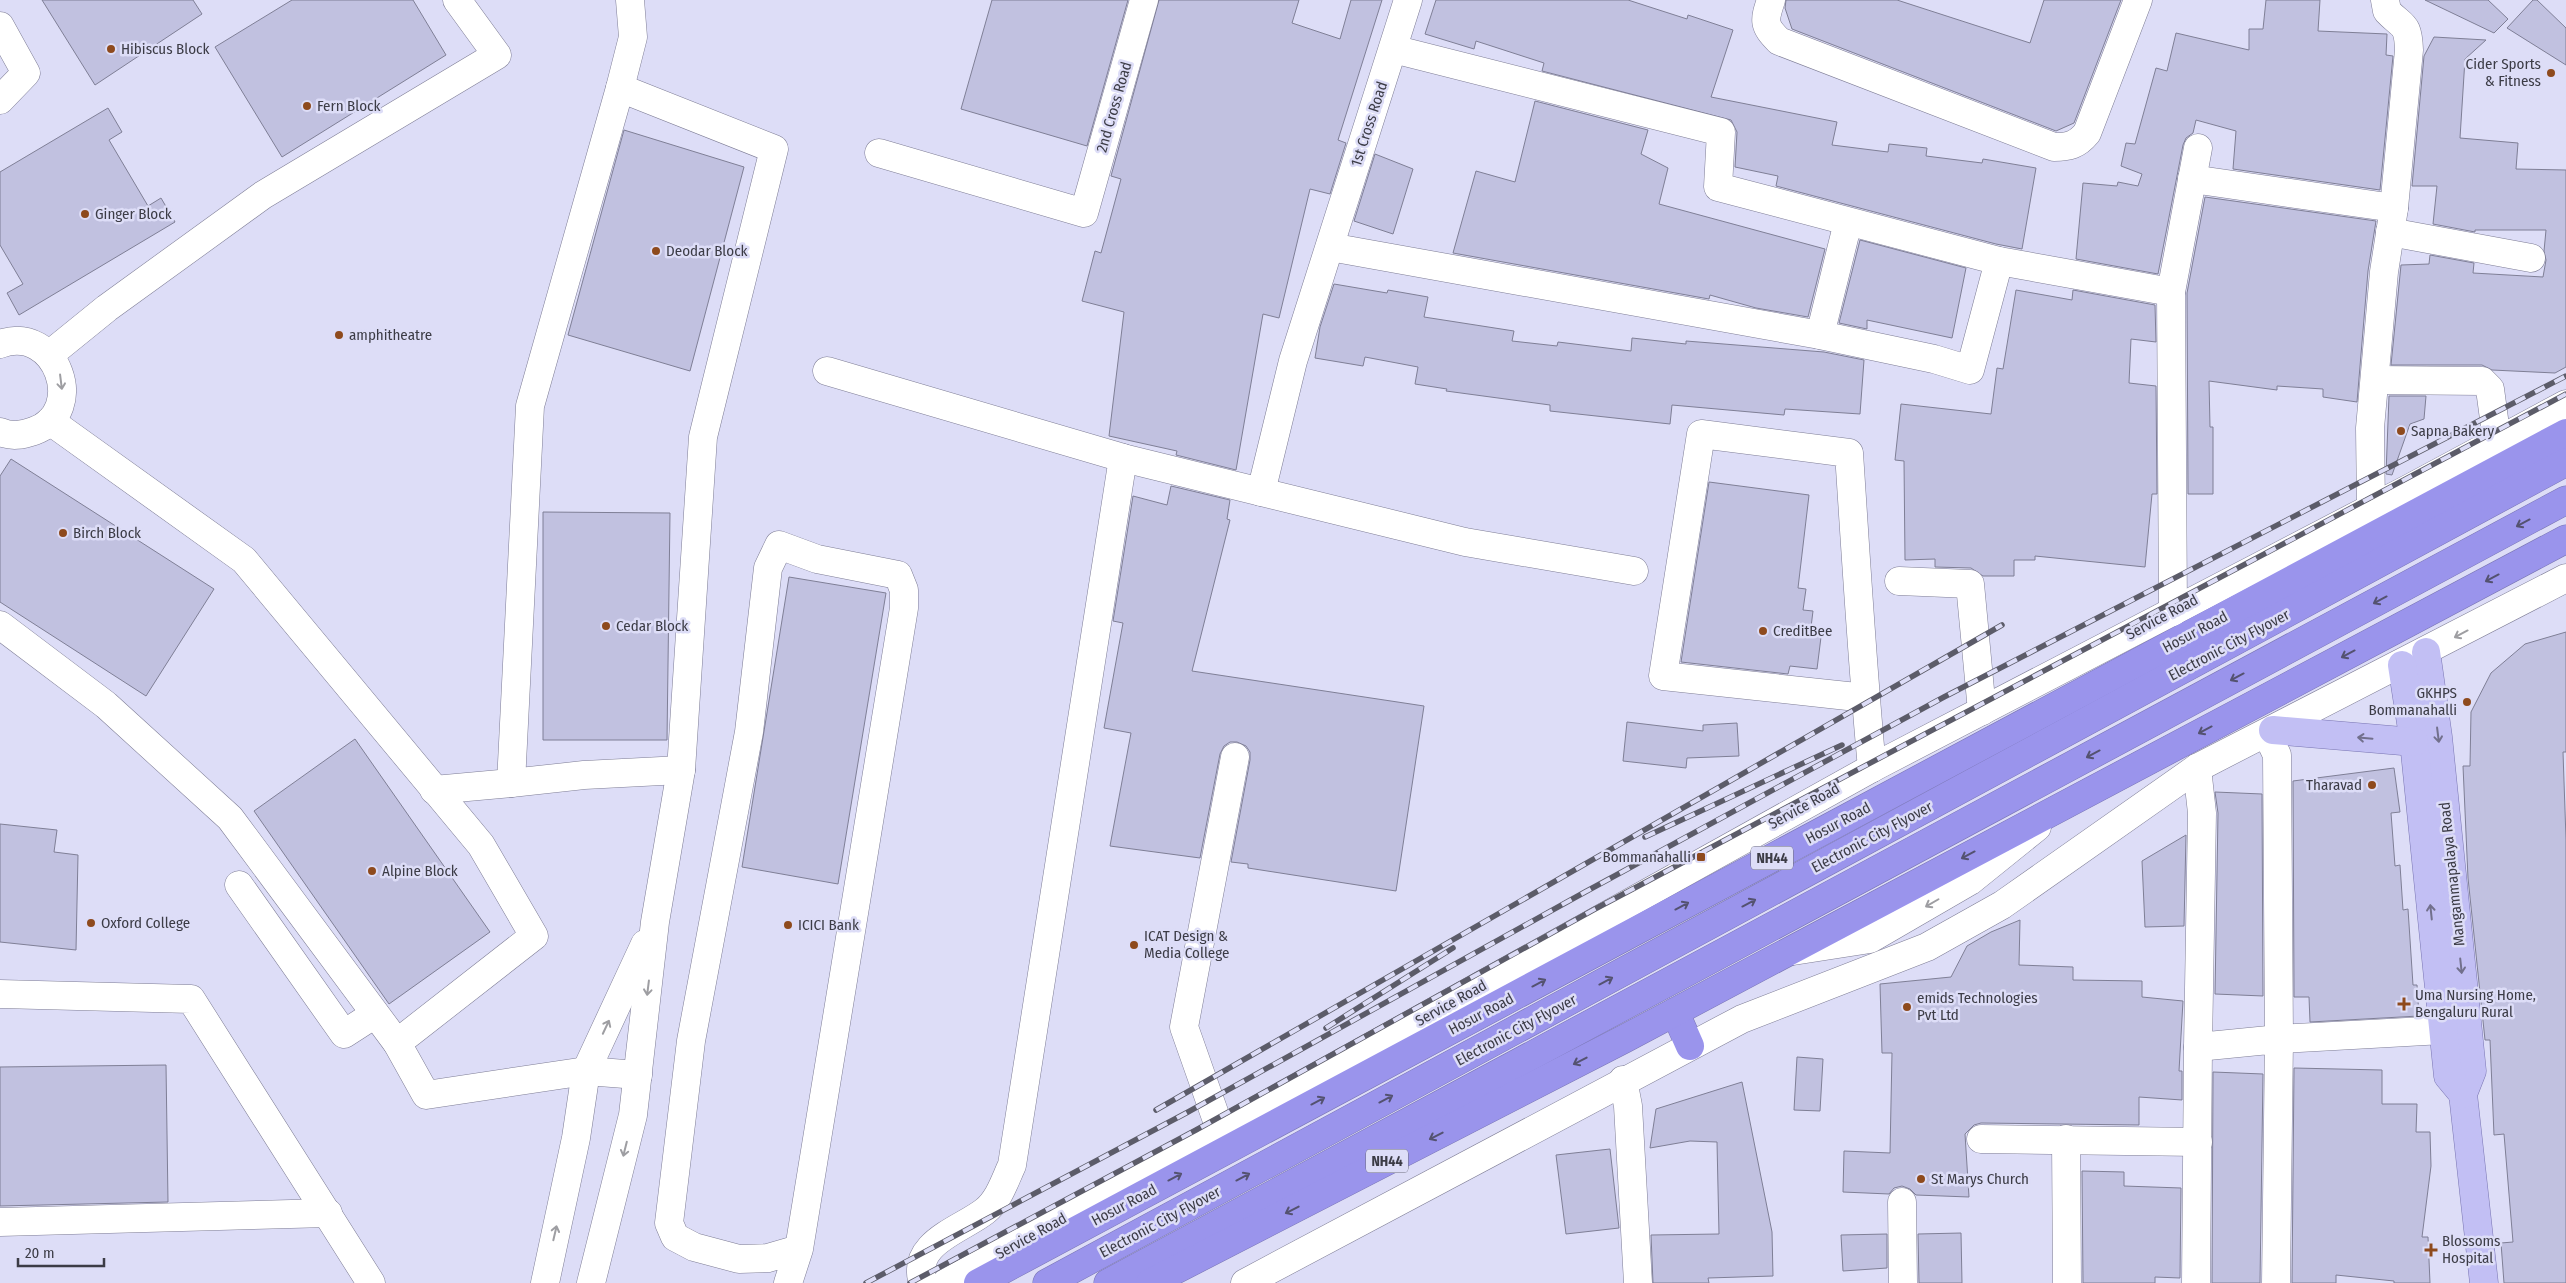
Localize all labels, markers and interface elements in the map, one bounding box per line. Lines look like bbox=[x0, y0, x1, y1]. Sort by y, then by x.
place label: Hibiscus Block bbox=[121, 40, 210, 58]
marker: Hibiscus Block bbox=[105, 43, 117, 55]
place label: Cider Sports & Fitness bbox=[2466, 55, 2541, 90]
street label: 2nd Cross Road bbox=[1092, 60, 1136, 154]
marker: Cider Sports & Fitness bbox=[2545, 67, 2557, 79]
street label: 1st Cross Road bbox=[1347, 79, 1391, 169]
place label: Fern Block bbox=[317, 97, 381, 115]
marker: Fern Block bbox=[301, 100, 313, 112]
place label: Ginger Block bbox=[95, 205, 172, 223]
marker: Ginger Block bbox=[79, 208, 91, 220]
place label: Deodar Block bbox=[666, 242, 748, 260]
marker: Deodar Block bbox=[650, 245, 662, 257]
place label: amphitheatre bbox=[349, 326, 432, 344]
marker: amphitheatre bbox=[333, 329, 345, 341]
one-way arrow bbox=[56, 374, 66, 390]
place label: Sapna Bakery bbox=[2411, 422, 2495, 440]
marker: Sapna Bakery bbox=[2395, 425, 2407, 437]
one-way arrow bbox=[2516, 519, 2531, 528]
place label: Birch Block bbox=[73, 524, 141, 542]
marker: Birch Block bbox=[57, 527, 69, 539]
one-way arrow bbox=[2485, 574, 2500, 583]
street label: Service Road bbox=[2123, 591, 2201, 643]
one-way arrow bbox=[2372, 595, 2387, 605]
street label: Electronic City Flyover bbox=[2165, 605, 2293, 684]
street label: Hosur Road bbox=[2159, 607, 2231, 657]
place label: Cedar Block bbox=[616, 617, 688, 635]
marker: Cedar Block bbox=[600, 620, 612, 632]
place label: CreditBee bbox=[1773, 622, 1832, 640]
marker: CreditBee bbox=[1757, 625, 1769, 637]
one-way arrow bbox=[2454, 630, 2469, 639]
one-way arrow bbox=[2341, 649, 2356, 659]
one-way arrow bbox=[2229, 672, 2244, 682]
place label: GKHPS Bommanahalli bbox=[2368, 684, 2457, 719]
marker: GKHPS Bommanahalli bbox=[2461, 696, 2473, 708]
one-way arrow bbox=[2197, 725, 2212, 735]
one-way arrow bbox=[2433, 727, 2443, 743]
one-way arrow bbox=[2357, 733, 2373, 743]
one-way arrow bbox=[2087, 749, 2101, 759]
place label: Tharavad bbox=[2306, 776, 2362, 794]
street label: Service Road bbox=[1765, 779, 1843, 833]
marker: Tharavad bbox=[2366, 779, 2378, 791]
street label: Electronic City Flyover bbox=[1808, 797, 1936, 876]
street label: Hosur Road bbox=[1802, 798, 1874, 848]
street label: Mangammapalaya Road bbox=[2435, 801, 2469, 947]
road number: NH44 bbox=[1751, 846, 1793, 870]
place label: Bommanahalli bbox=[1602, 848, 1691, 866]
one-way arrow bbox=[1961, 850, 1976, 860]
marker: Bommanahalli bbox=[1695, 851, 1707, 863]
place label: Alpine Block bbox=[382, 862, 458, 880]
marker: Alpine Block bbox=[366, 865, 378, 877]
one-way arrow bbox=[1742, 898, 1756, 908]
one-way arrow bbox=[1926, 898, 1940, 908]
one-way arrow bbox=[1674, 901, 1689, 910]
one-way arrow bbox=[2426, 904, 2436, 920]
place label: Oxford College bbox=[101, 914, 190, 932]
place label: ICICI Bank bbox=[798, 916, 859, 934]
marker: Oxford College bbox=[85, 917, 97, 929]
marker: ICICI Bank bbox=[782, 919, 794, 931]
place label: ICAT Design & Media College bbox=[1144, 927, 1229, 962]
marker: ICAT Design & Media College bbox=[1128, 939, 1140, 951]
one-way arrow bbox=[2456, 958, 2466, 974]
street label: Service Road bbox=[1412, 976, 1490, 1030]
one-way arrow bbox=[1599, 976, 1614, 986]
one-way arrow bbox=[1531, 978, 1546, 988]
one-way arrow bbox=[643, 980, 653, 996]
place label: Uma Nursing Home, Bengaluru Rural bbox=[2415, 986, 2536, 1021]
street label: Hosur Road bbox=[1445, 989, 1517, 1039]
place label: emids Technologies Pvt Ltd bbox=[1917, 989, 2038, 1024]
street label: Electronic City Flyover bbox=[1452, 990, 1580, 1069]
marker: Uma Nursing Home, Bengaluru Rural bbox=[2397, 997, 2411, 1011]
marker: emids Technologies Pvt Ltd bbox=[1901, 1001, 1913, 1013]
one-way arrow bbox=[602, 1020, 612, 1035]
one-way arrow bbox=[1573, 1056, 1588, 1066]
one-way arrow bbox=[1379, 1094, 1393, 1104]
one-way arrow bbox=[1311, 1096, 1326, 1106]
one-way arrow bbox=[1429, 1132, 1444, 1141]
one-way arrow bbox=[620, 1140, 629, 1156]
road number: NH44 bbox=[1366, 1150, 1408, 1172]
place label: St Marys Church bbox=[1931, 1170, 2029, 1188]
one-way arrow bbox=[1167, 1172, 1182, 1182]
one-way arrow bbox=[1236, 1172, 1251, 1182]
marker: St Marys Church bbox=[1915, 1173, 1927, 1185]
street label: Hosur Road bbox=[1088, 1180, 1160, 1230]
street label: Electronic City Flyover bbox=[1096, 1182, 1224, 1261]
one-way arrow bbox=[1284, 1205, 1299, 1215]
street label: Service Road bbox=[992, 1209, 1070, 1263]
one-way arrow bbox=[551, 1225, 560, 1241]
place label: Blossoms Hospital bbox=[2442, 1232, 2500, 1267]
scale bar bbox=[18, 1236, 104, 1268]
marker: Blossoms Hospital bbox=[2424, 1243, 2438, 1257]
text: 20 m bbox=[25, 1244, 55, 1262]

